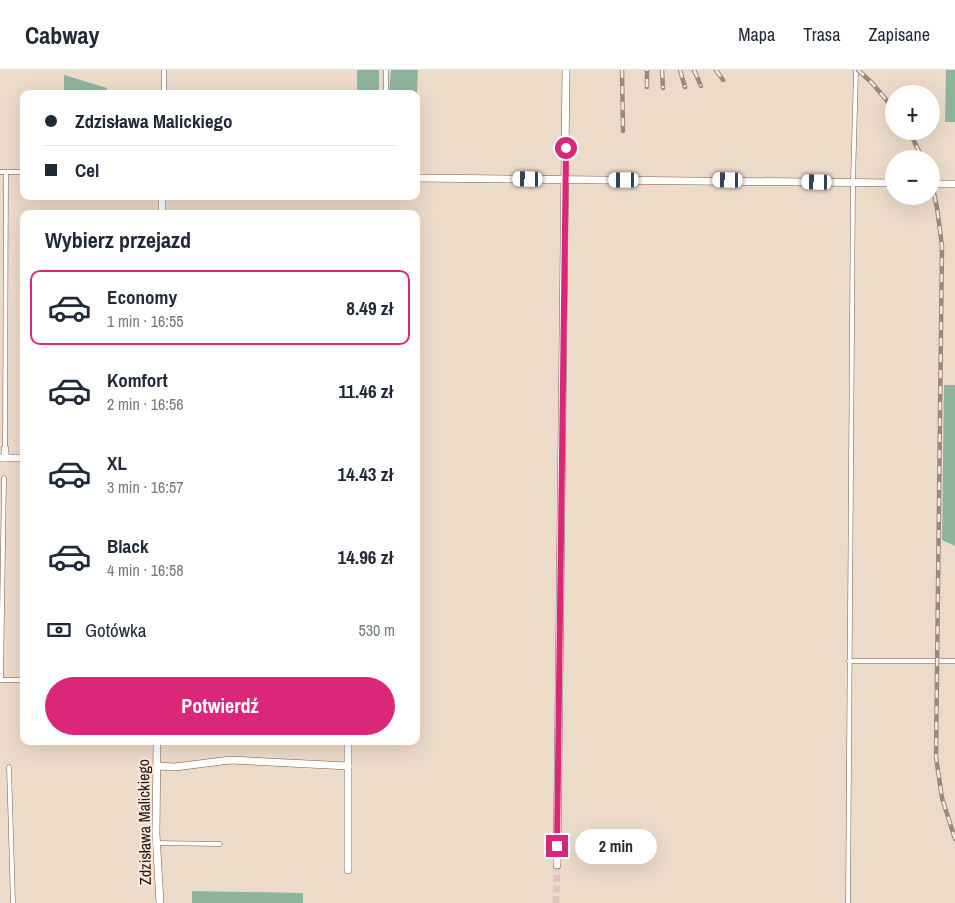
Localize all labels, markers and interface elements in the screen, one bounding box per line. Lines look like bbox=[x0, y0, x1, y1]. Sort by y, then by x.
text: Cabway bbox=[25, 19, 99, 51]
text: Mapa bbox=[738, 22, 775, 47]
text: Trasa bbox=[803, 22, 840, 47]
text: Zapisane bbox=[868, 22, 930, 47]
map controls bbox=[885, 85, 940, 205]
button: + bbox=[885, 85, 940, 140]
text: Zdzisława Malickiego bbox=[75, 108, 233, 134]
route start bbox=[555, 137, 577, 159]
button: − bbox=[885, 150, 940, 205]
text: Cel bbox=[75, 157, 99, 183]
car bbox=[512, 171, 543, 187]
car bbox=[712, 172, 743, 188]
car bbox=[609, 173, 639, 188]
car bbox=[801, 174, 832, 190]
text: Wybierz przejazd bbox=[45, 225, 191, 255]
text: Economy bbox=[107, 284, 177, 310]
icon: car bbox=[47, 285, 92, 330]
text: 8.49 zł bbox=[346, 295, 393, 321]
text: 1 min · 16:55 bbox=[107, 310, 184, 332]
text: Komfort bbox=[107, 367, 168, 393]
icon: car bbox=[47, 368, 92, 413]
text: 11.46 zł bbox=[338, 378, 393, 404]
text: 2 min · 16:56 bbox=[107, 393, 184, 415]
text: XL bbox=[107, 450, 127, 476]
icon: car bbox=[47, 451, 92, 496]
text: 14.43 zł bbox=[338, 461, 393, 487]
text: 3 min · 16:57 bbox=[107, 476, 184, 498]
text: Black bbox=[107, 533, 149, 559]
icon: car bbox=[47, 534, 92, 579]
text: 14.96 zł bbox=[338, 544, 393, 570]
text: 4 min · 16:58 bbox=[107, 559, 184, 581]
icon: cash bbox=[45, 616, 73, 644]
text: Gotówka bbox=[85, 617, 146, 643]
text: 530 m bbox=[359, 619, 395, 641]
button: Potwierdź bbox=[45, 677, 395, 735]
street label: Zdzisława Malickiego bbox=[132, 759, 156, 885]
callout: 2 min bbox=[574, 828, 657, 864]
route end bbox=[546, 835, 568, 857]
text: 2 min bbox=[599, 835, 633, 857]

